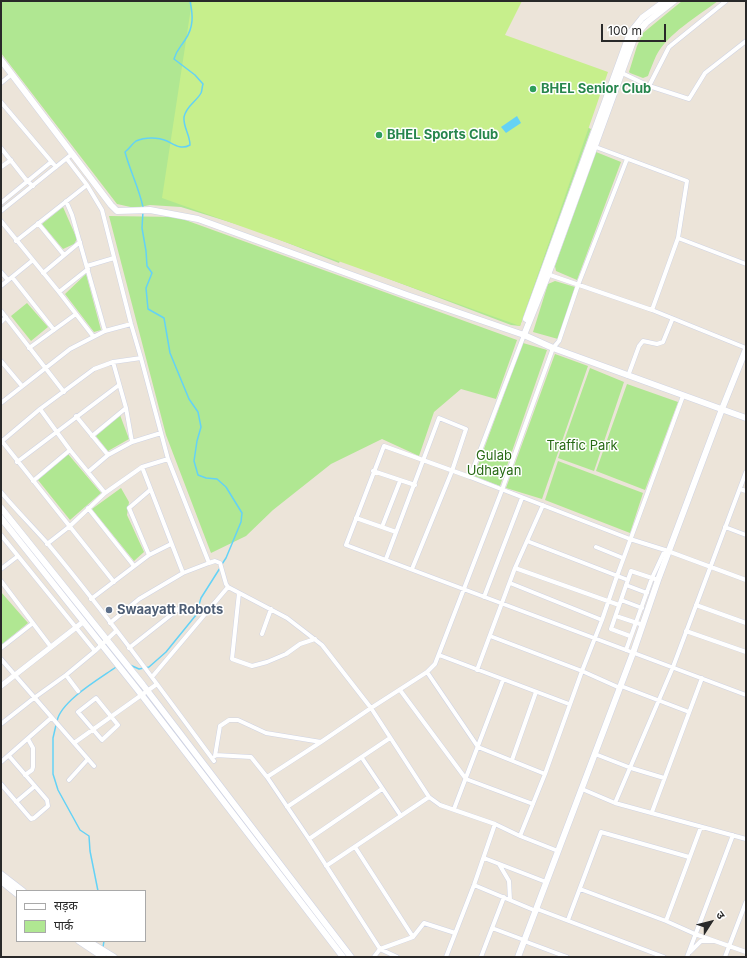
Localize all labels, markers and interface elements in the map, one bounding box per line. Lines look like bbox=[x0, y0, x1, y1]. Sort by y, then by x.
scale bar bbox=[603, 16, 668, 42]
text: 100 m bbox=[608, 23, 642, 38]
place label: BHEL Senior Club bbox=[541, 81, 651, 97]
marker: BHEL Senior Club bbox=[528, 84, 538, 94]
place label: BHEL Sports Club bbox=[387, 127, 498, 143]
marker: BHEL Sports Club bbox=[374, 130, 384, 140]
park label: Traffic Park bbox=[546, 438, 618, 454]
park label: Gulab Udhayan bbox=[467, 448, 521, 479]
place label: Swaayatt Robots bbox=[117, 602, 223, 618]
marker: Swaayatt Robots bbox=[104, 605, 114, 615]
legend bbox=[16, 890, 146, 942]
text: सड़क bbox=[54, 898, 78, 913]
north arrow bbox=[691, 902, 731, 942]
text: उ bbox=[713, 908, 728, 922]
text: पार्क bbox=[54, 918, 73, 933]

